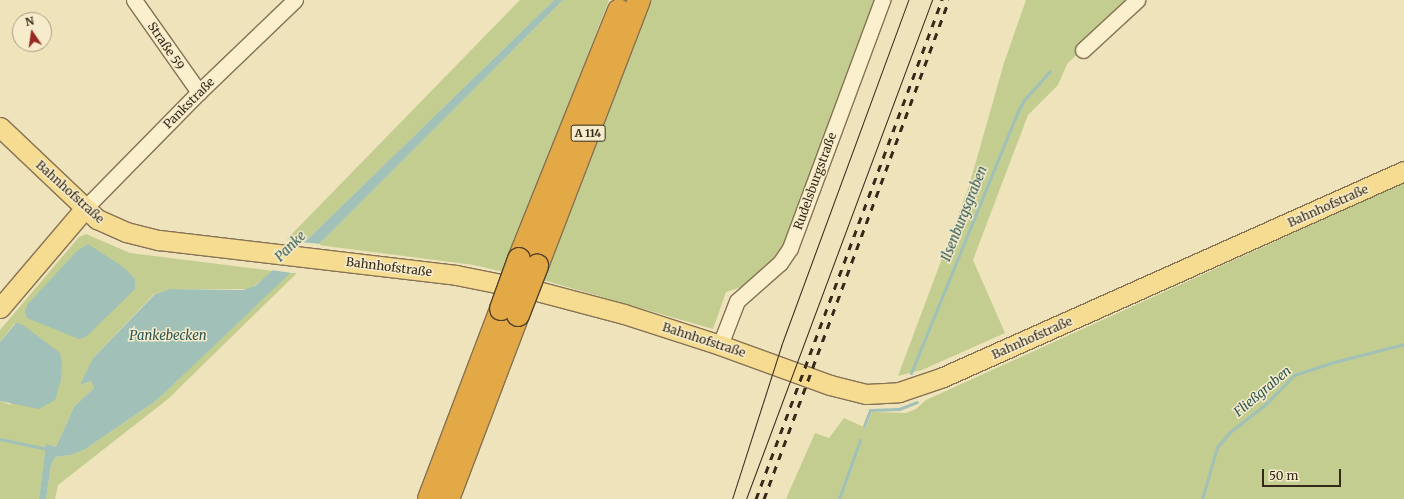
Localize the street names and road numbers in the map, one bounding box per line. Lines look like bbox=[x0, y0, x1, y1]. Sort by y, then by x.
street label: Straße 59 bbox=[145, 19, 187, 73]
street label: Pankstraße bbox=[161, 75, 217, 131]
road number: A 114 bbox=[570, 124, 606, 142]
street label: Rudelsburgstraße bbox=[791, 130, 839, 232]
street label: Bahnhofstraße bbox=[33, 158, 107, 226]
street label: Bahnhofstraße bbox=[1286, 182, 1370, 230]
street label: Bahnhofstraße bbox=[345, 255, 433, 279]
street label: Bahnhofstraße bbox=[990, 314, 1074, 362]
street label: Bahnhofstraße bbox=[661, 320, 747, 360]

